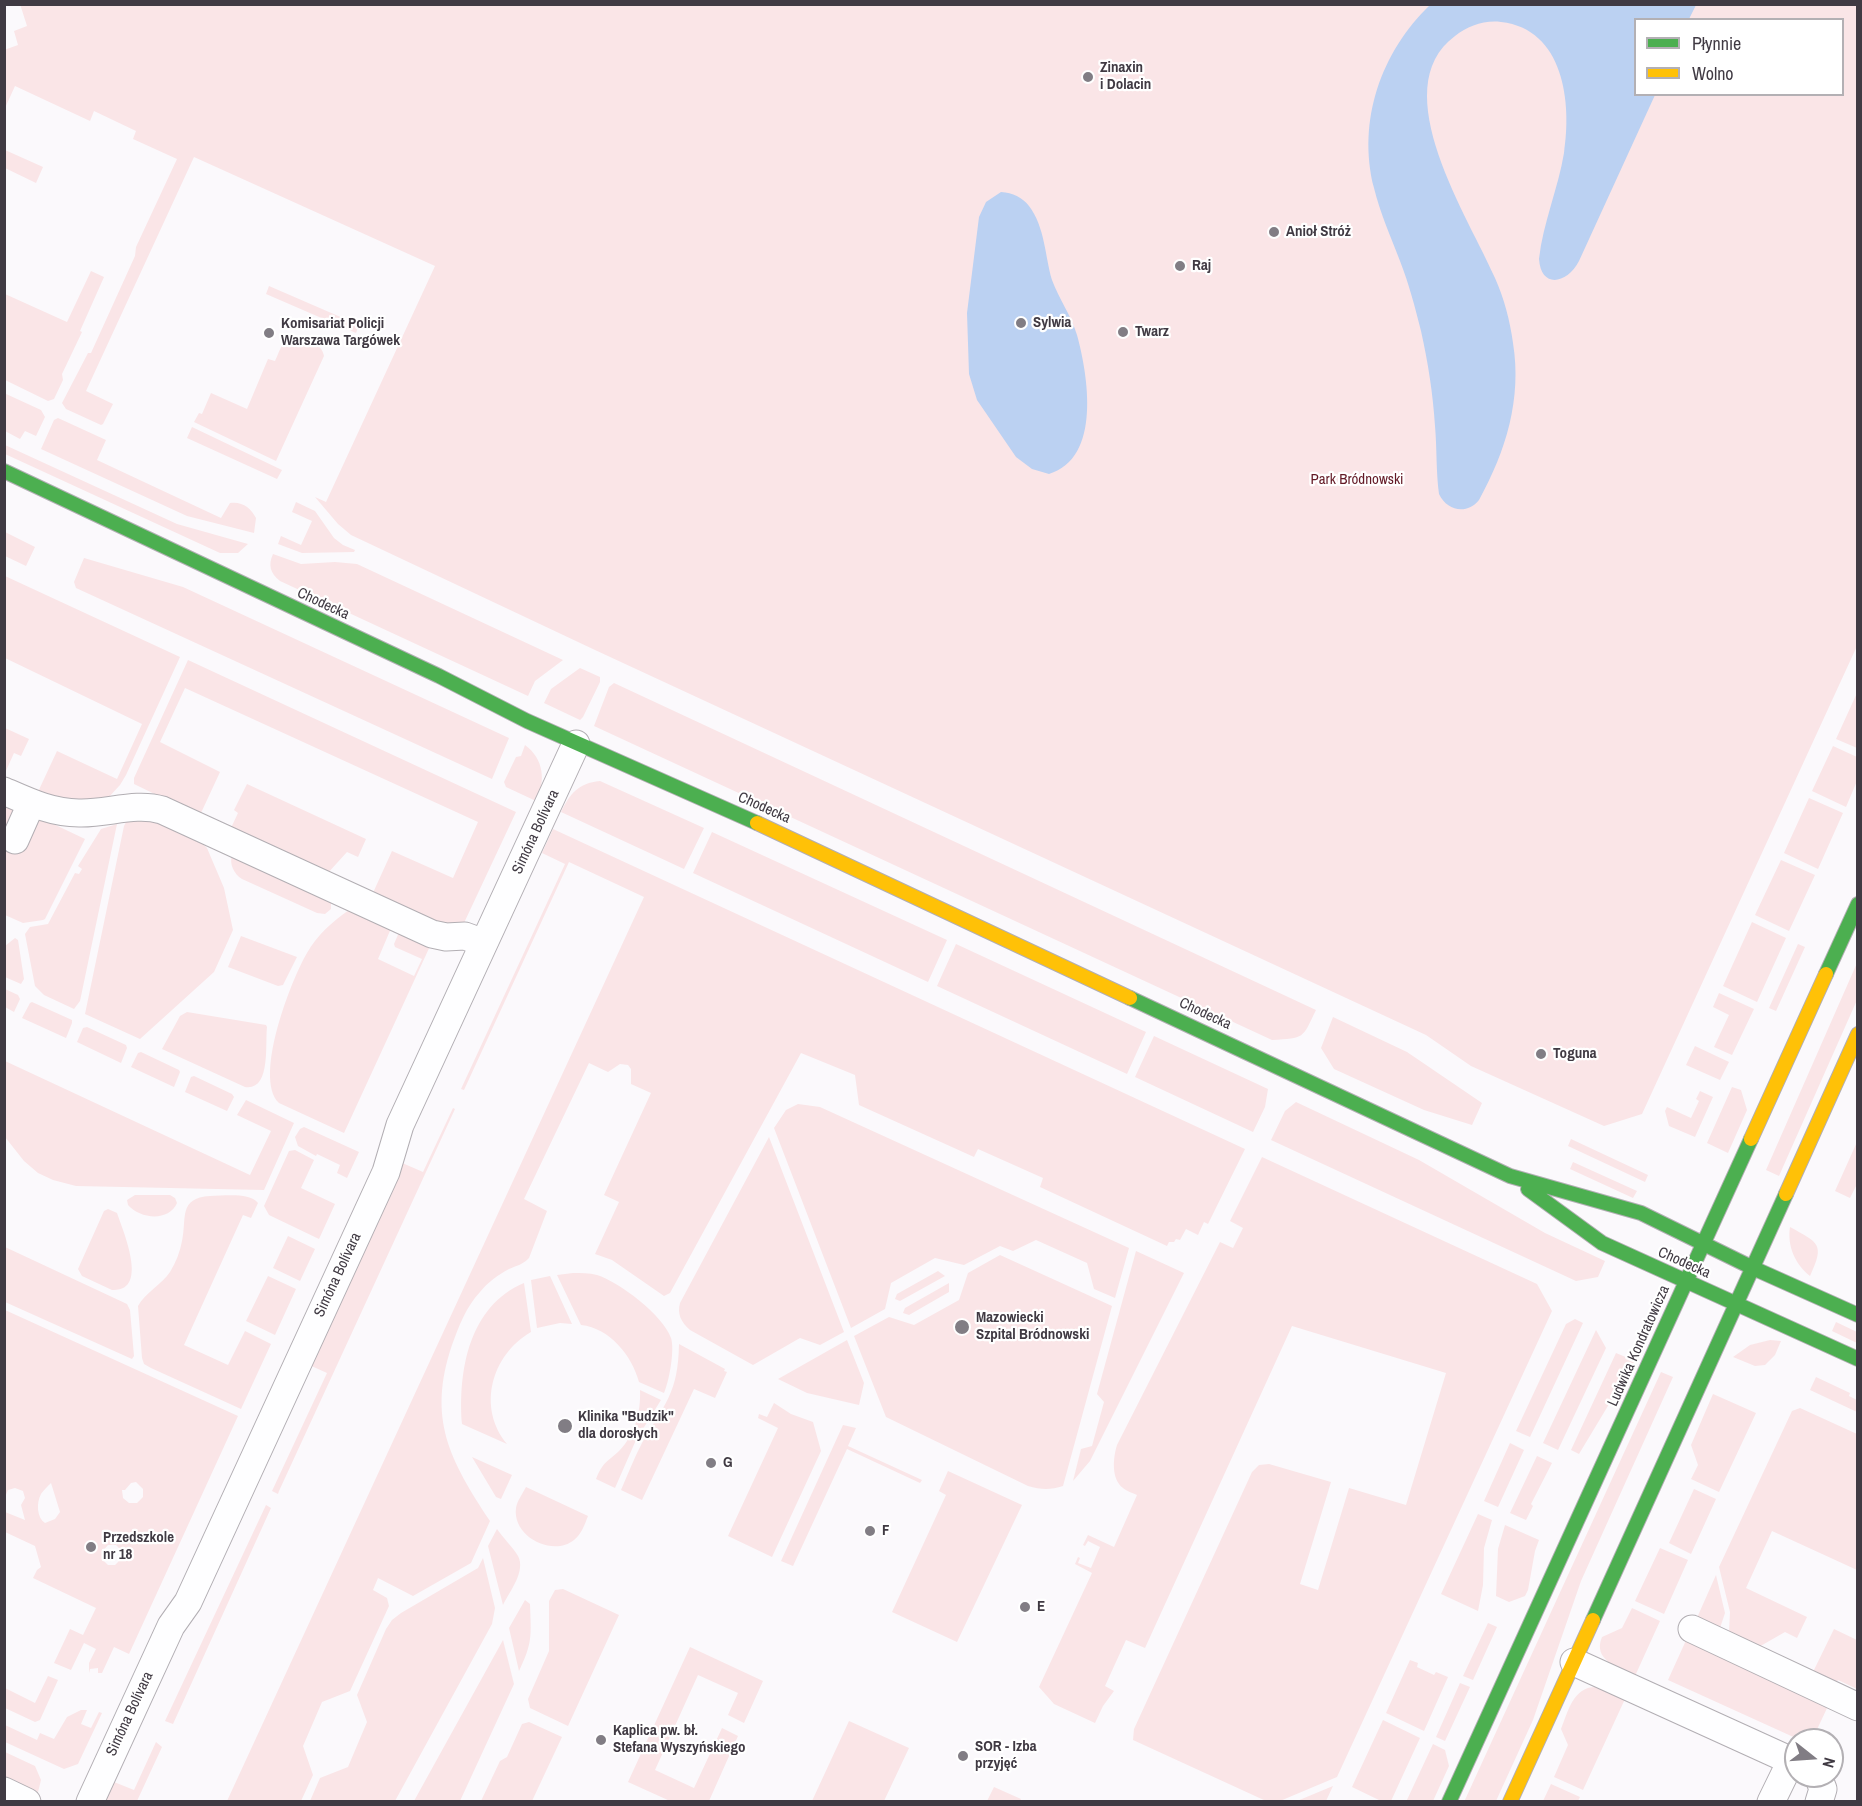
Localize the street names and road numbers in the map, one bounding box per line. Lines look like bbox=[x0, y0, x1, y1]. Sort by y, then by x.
street label: Chodecka bbox=[294, 584, 352, 624]
street label: Simóna Bolívara bbox=[509, 787, 563, 877]
street label: Chodecka bbox=[735, 789, 793, 827]
street label: Chodecka bbox=[1176, 994, 1234, 1034]
street label: Simóna Bolívara bbox=[311, 1230, 365, 1320]
street label: Chodecka bbox=[1655, 1244, 1713, 1282]
street label: Ludwika Kondratowicza bbox=[1604, 1283, 1674, 1409]
street label: Simóna Bolívara bbox=[103, 1669, 157, 1759]

